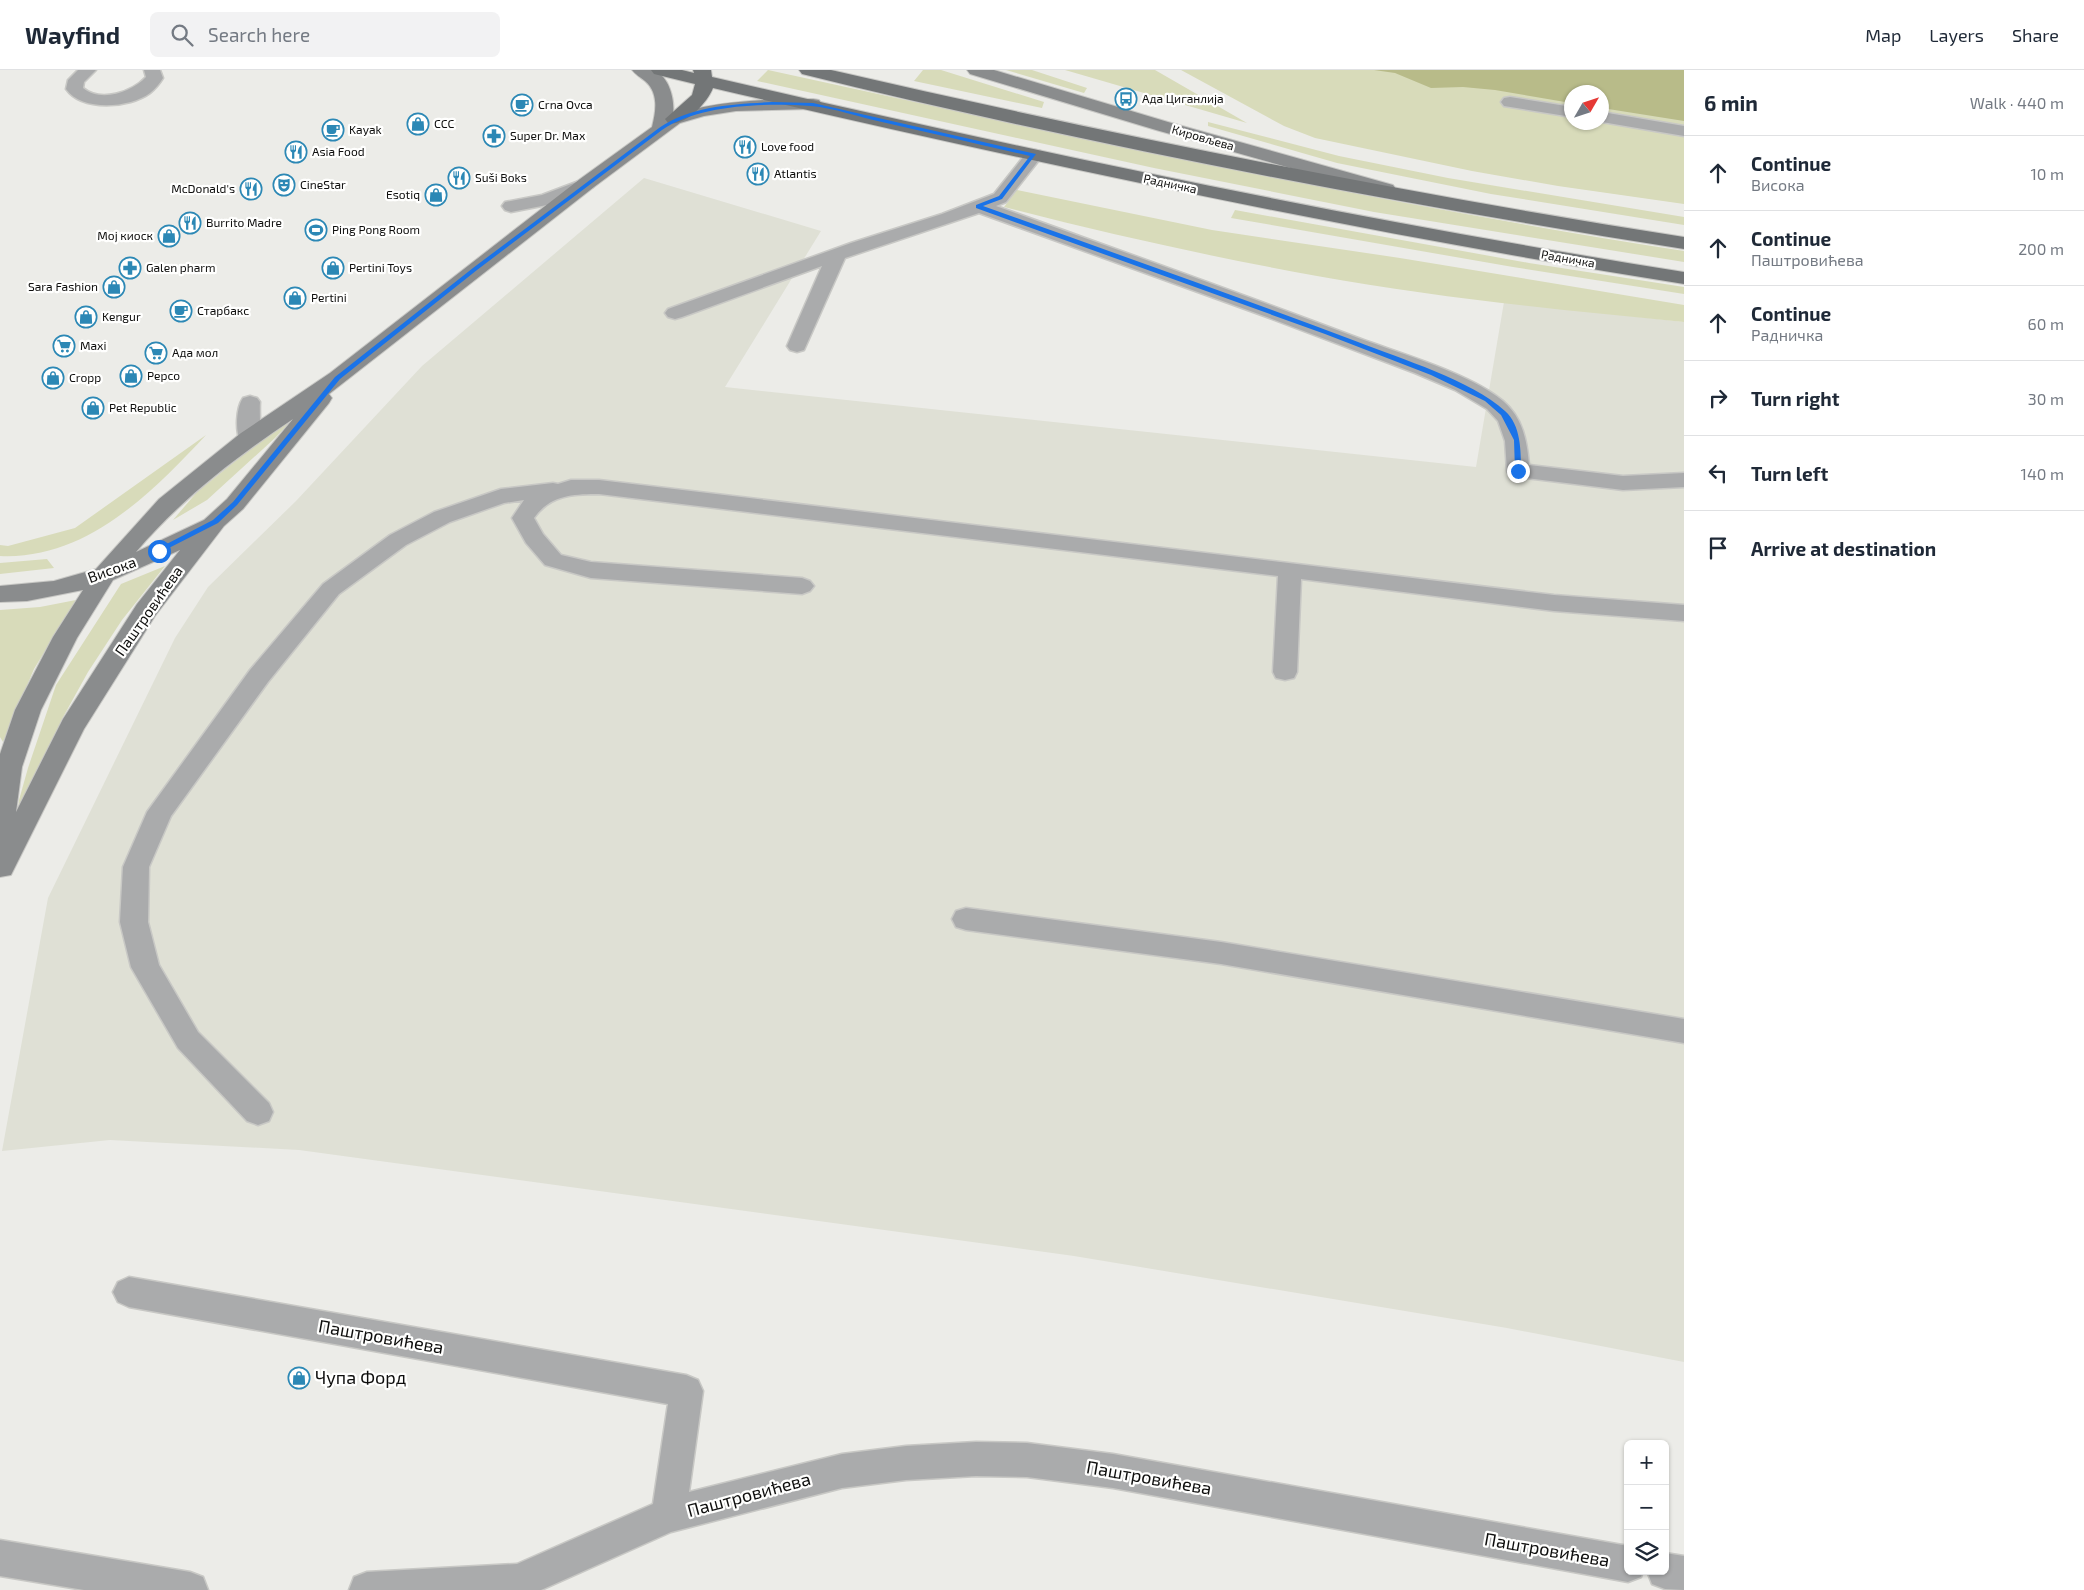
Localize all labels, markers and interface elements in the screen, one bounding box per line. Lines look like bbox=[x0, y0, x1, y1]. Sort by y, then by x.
search box bbox=[150, 12, 500, 57]
text: Wayfind bbox=[25, 20, 120, 49]
icon: search bbox=[168, 21, 196, 49]
text: Search here bbox=[208, 23, 310, 46]
text: Map bbox=[1865, 24, 1901, 46]
text: Layers bbox=[1929, 24, 1984, 46]
text: Share bbox=[2012, 24, 2059, 46]
north arrow bbox=[1564, 85, 1609, 130]
bus stop icon: Ада Циганлија bbox=[1114, 87, 1138, 111]
text: 6 min bbox=[1704, 90, 1758, 115]
place label: Ада Циганлија bbox=[1142, 91, 1224, 106]
cafe icon: Crna Ovca bbox=[510, 93, 534, 117]
text: Walk · 440 m bbox=[1970, 93, 2064, 112]
place label: Crna Ovca bbox=[538, 97, 593, 111]
shop icon: CCC bbox=[406, 112, 430, 136]
place label: CCC bbox=[434, 116, 454, 130]
cafe icon: Kayak bbox=[321, 118, 345, 142]
street label: Кировљева bbox=[1171, 121, 1236, 153]
place label: Kayak bbox=[349, 122, 382, 136]
pharmacy icon: Super Dr. Max bbox=[482, 124, 506, 148]
place label: Super Dr. Max bbox=[510, 128, 586, 142]
restaurant icon: Love food bbox=[733, 135, 757, 159]
place label: Love food bbox=[761, 139, 814, 153]
restaurant icon: Asia Food bbox=[284, 140, 308, 164]
place label: Asia Food bbox=[312, 144, 365, 158]
text: Continue bbox=[1751, 152, 1831, 175]
icon: ahead bbox=[1704, 159, 1732, 187]
restaurant icon: Atlantis bbox=[746, 162, 770, 186]
text: 10 m bbox=[2030, 164, 2064, 183]
restaurant icon: Suši Boks bbox=[447, 166, 471, 190]
place label: Atlantis bbox=[774, 166, 817, 180]
place label: Suši Boks bbox=[475, 170, 527, 184]
street label: Радничка bbox=[1142, 171, 1198, 196]
theatre icon: CineStar bbox=[272, 173, 296, 197]
text: Висока bbox=[1751, 175, 1805, 194]
restaurant icon: McDonald's bbox=[239, 177, 263, 201]
place label: CineStar bbox=[300, 177, 346, 191]
place label: McDonald's bbox=[171, 181, 235, 195]
shop icon: Esotiq bbox=[424, 183, 448, 207]
place label: Esotiq bbox=[386, 187, 420, 201]
restaurant icon: Burrito Madre bbox=[178, 211, 202, 235]
place label: Burrito Madre bbox=[206, 215, 282, 229]
sports icon: Ping Pong Room bbox=[304, 218, 328, 242]
place label: Ping Pong Room bbox=[332, 222, 420, 236]
shop icon: Мој киоск bbox=[157, 224, 181, 248]
text: Continue bbox=[1751, 227, 1831, 250]
place label: Мој киоск bbox=[97, 228, 154, 243]
icon: ahead bbox=[1704, 234, 1732, 262]
text: 200 m bbox=[2018, 239, 2064, 258]
street label: Радничка bbox=[1540, 246, 1596, 270]
text: Паштровићева bbox=[1751, 250, 1864, 269]
pharmacy icon: Galen pharm bbox=[118, 256, 142, 280]
shop icon: Pertini Toys bbox=[321, 256, 345, 280]
place label: Galen pharm bbox=[146, 260, 216, 274]
place label: Pertini Toys bbox=[349, 260, 412, 274]
shop icon: Sara Fashion bbox=[102, 275, 126, 299]
place label: Sara Fashion bbox=[28, 279, 98, 293]
shop icon: Pertini bbox=[283, 286, 307, 310]
place label: Pertini bbox=[311, 290, 347, 304]
cafe icon: Старбакс bbox=[169, 299, 193, 323]
text: Continue bbox=[1751, 302, 1831, 325]
place label: Старбакс bbox=[197, 303, 249, 317]
shop icon: Kengur bbox=[74, 305, 98, 329]
place label: Kengur bbox=[102, 309, 141, 323]
icon: ahead bbox=[1704, 309, 1732, 337]
text: 60 m bbox=[2028, 314, 2064, 333]
text: Радничка bbox=[1751, 325, 1823, 344]
supermarket icon: Maxi bbox=[52, 334, 76, 358]
place label: Maxi bbox=[80, 338, 106, 352]
supermarket icon: Ада мол bbox=[144, 341, 168, 365]
place label: Ада мол bbox=[172, 345, 218, 359]
shop icon: Pepco bbox=[119, 364, 143, 388]
shop icon: Cropp bbox=[41, 366, 65, 390]
place label: Pepco bbox=[147, 368, 180, 382]
place label: Cropp bbox=[69, 370, 101, 384]
icon: right bbox=[1704, 384, 1732, 412]
text: Turn right bbox=[1751, 387, 1839, 410]
text: 30 m bbox=[2028, 389, 2064, 408]
shop icon: Pet Republic bbox=[81, 396, 105, 420]
place label: Pet Republic bbox=[109, 400, 177, 414]
icon: left bbox=[1704, 459, 1732, 487]
route end bbox=[1507, 460, 1530, 483]
text: Turn left bbox=[1751, 462, 1828, 485]
text: 140 m bbox=[2021, 464, 2064, 483]
icon: arrive bbox=[1704, 534, 1732, 562]
text: Arrive at destination bbox=[1751, 537, 1936, 560]
route start bbox=[148, 540, 171, 563]
street label: Висока bbox=[85, 552, 138, 586]
street label: Паштровићева bbox=[111, 562, 186, 659]
street label: Паштровићева bbox=[317, 1314, 446, 1358]
shop icon: Чупа Форд bbox=[287, 1366, 311, 1390]
place label: Чупа Форд bbox=[315, 1366, 406, 1388]
map controls bbox=[1624, 1440, 1669, 1575]
button: + bbox=[1624, 1440, 1669, 1485]
street label: Паштровићева bbox=[1085, 1455, 1214, 1499]
street label: Паштровићева bbox=[685, 1467, 813, 1521]
button: − bbox=[1624, 1485, 1669, 1530]
street label: Паштровићева bbox=[1483, 1527, 1612, 1571]
button: layers bbox=[1624, 1530, 1669, 1575]

